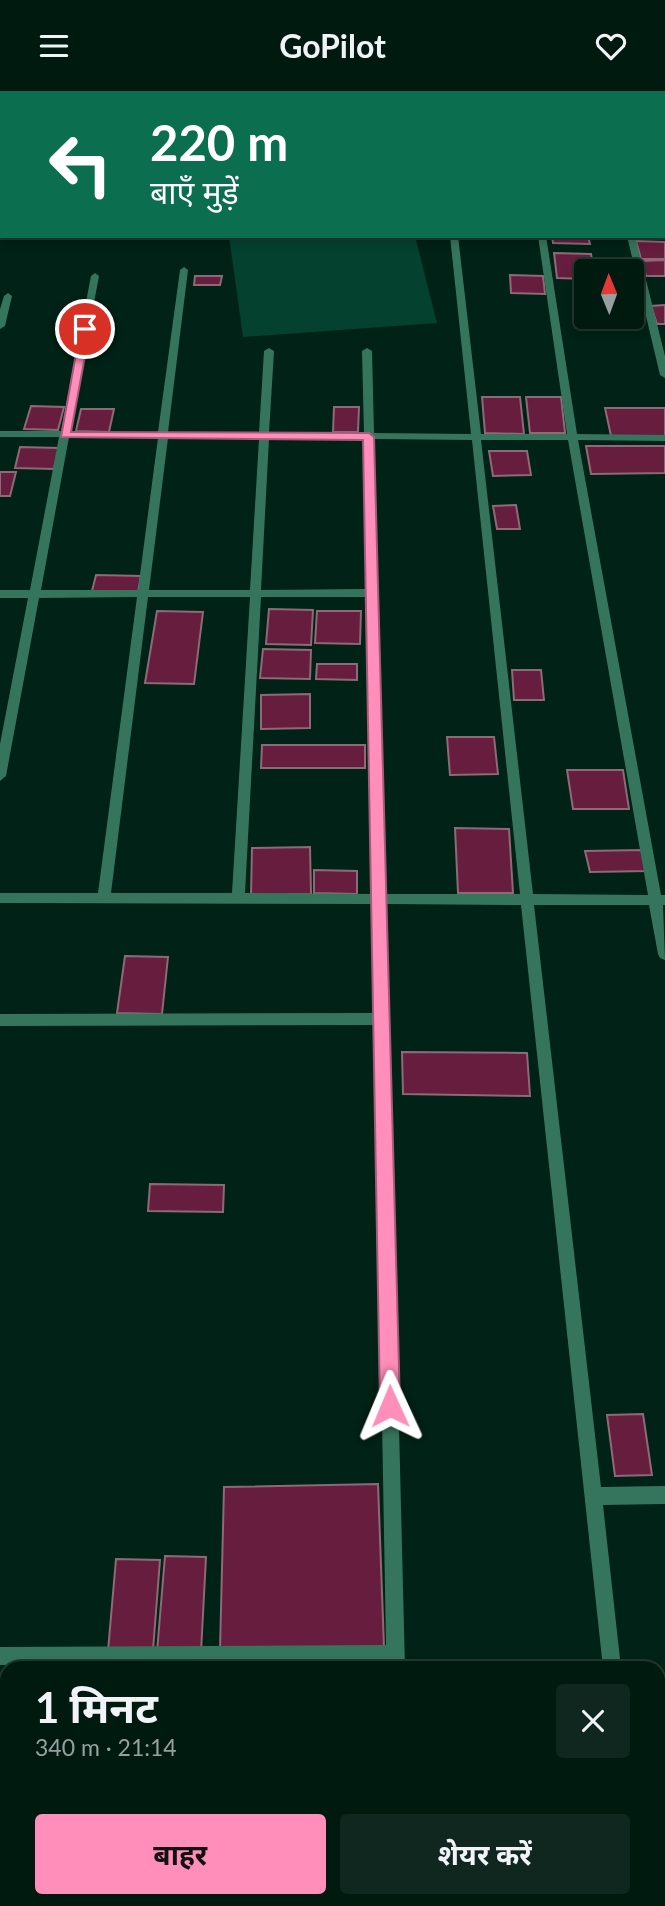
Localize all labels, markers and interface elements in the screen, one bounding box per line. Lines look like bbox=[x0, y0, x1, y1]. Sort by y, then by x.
text: GoPilot bbox=[279, 26, 386, 65]
icon: menu bbox=[35, 27, 73, 65]
icon: heart bbox=[592, 27, 630, 65]
text: 220 m bbox=[150, 113, 288, 171]
icon: left bbox=[35, 119, 126, 210]
text: बाएँ मुड़ें bbox=[150, 172, 239, 211]
north arrow bbox=[574, 259, 644, 329]
map controls bbox=[574, 259, 644, 329]
pin bbox=[55, 299, 115, 359]
icon: arrive bbox=[66, 310, 104, 348]
position arrow bbox=[353, 1369, 427, 1443]
text: 1 मिनट bbox=[35, 1682, 158, 1732]
button: close bbox=[556, 1684, 630, 1758]
text: 340 m · 21:14 bbox=[35, 1733, 177, 1761]
button: बाहर bbox=[35, 1814, 326, 1894]
button: शेयर करें bbox=[340, 1814, 630, 1894]

